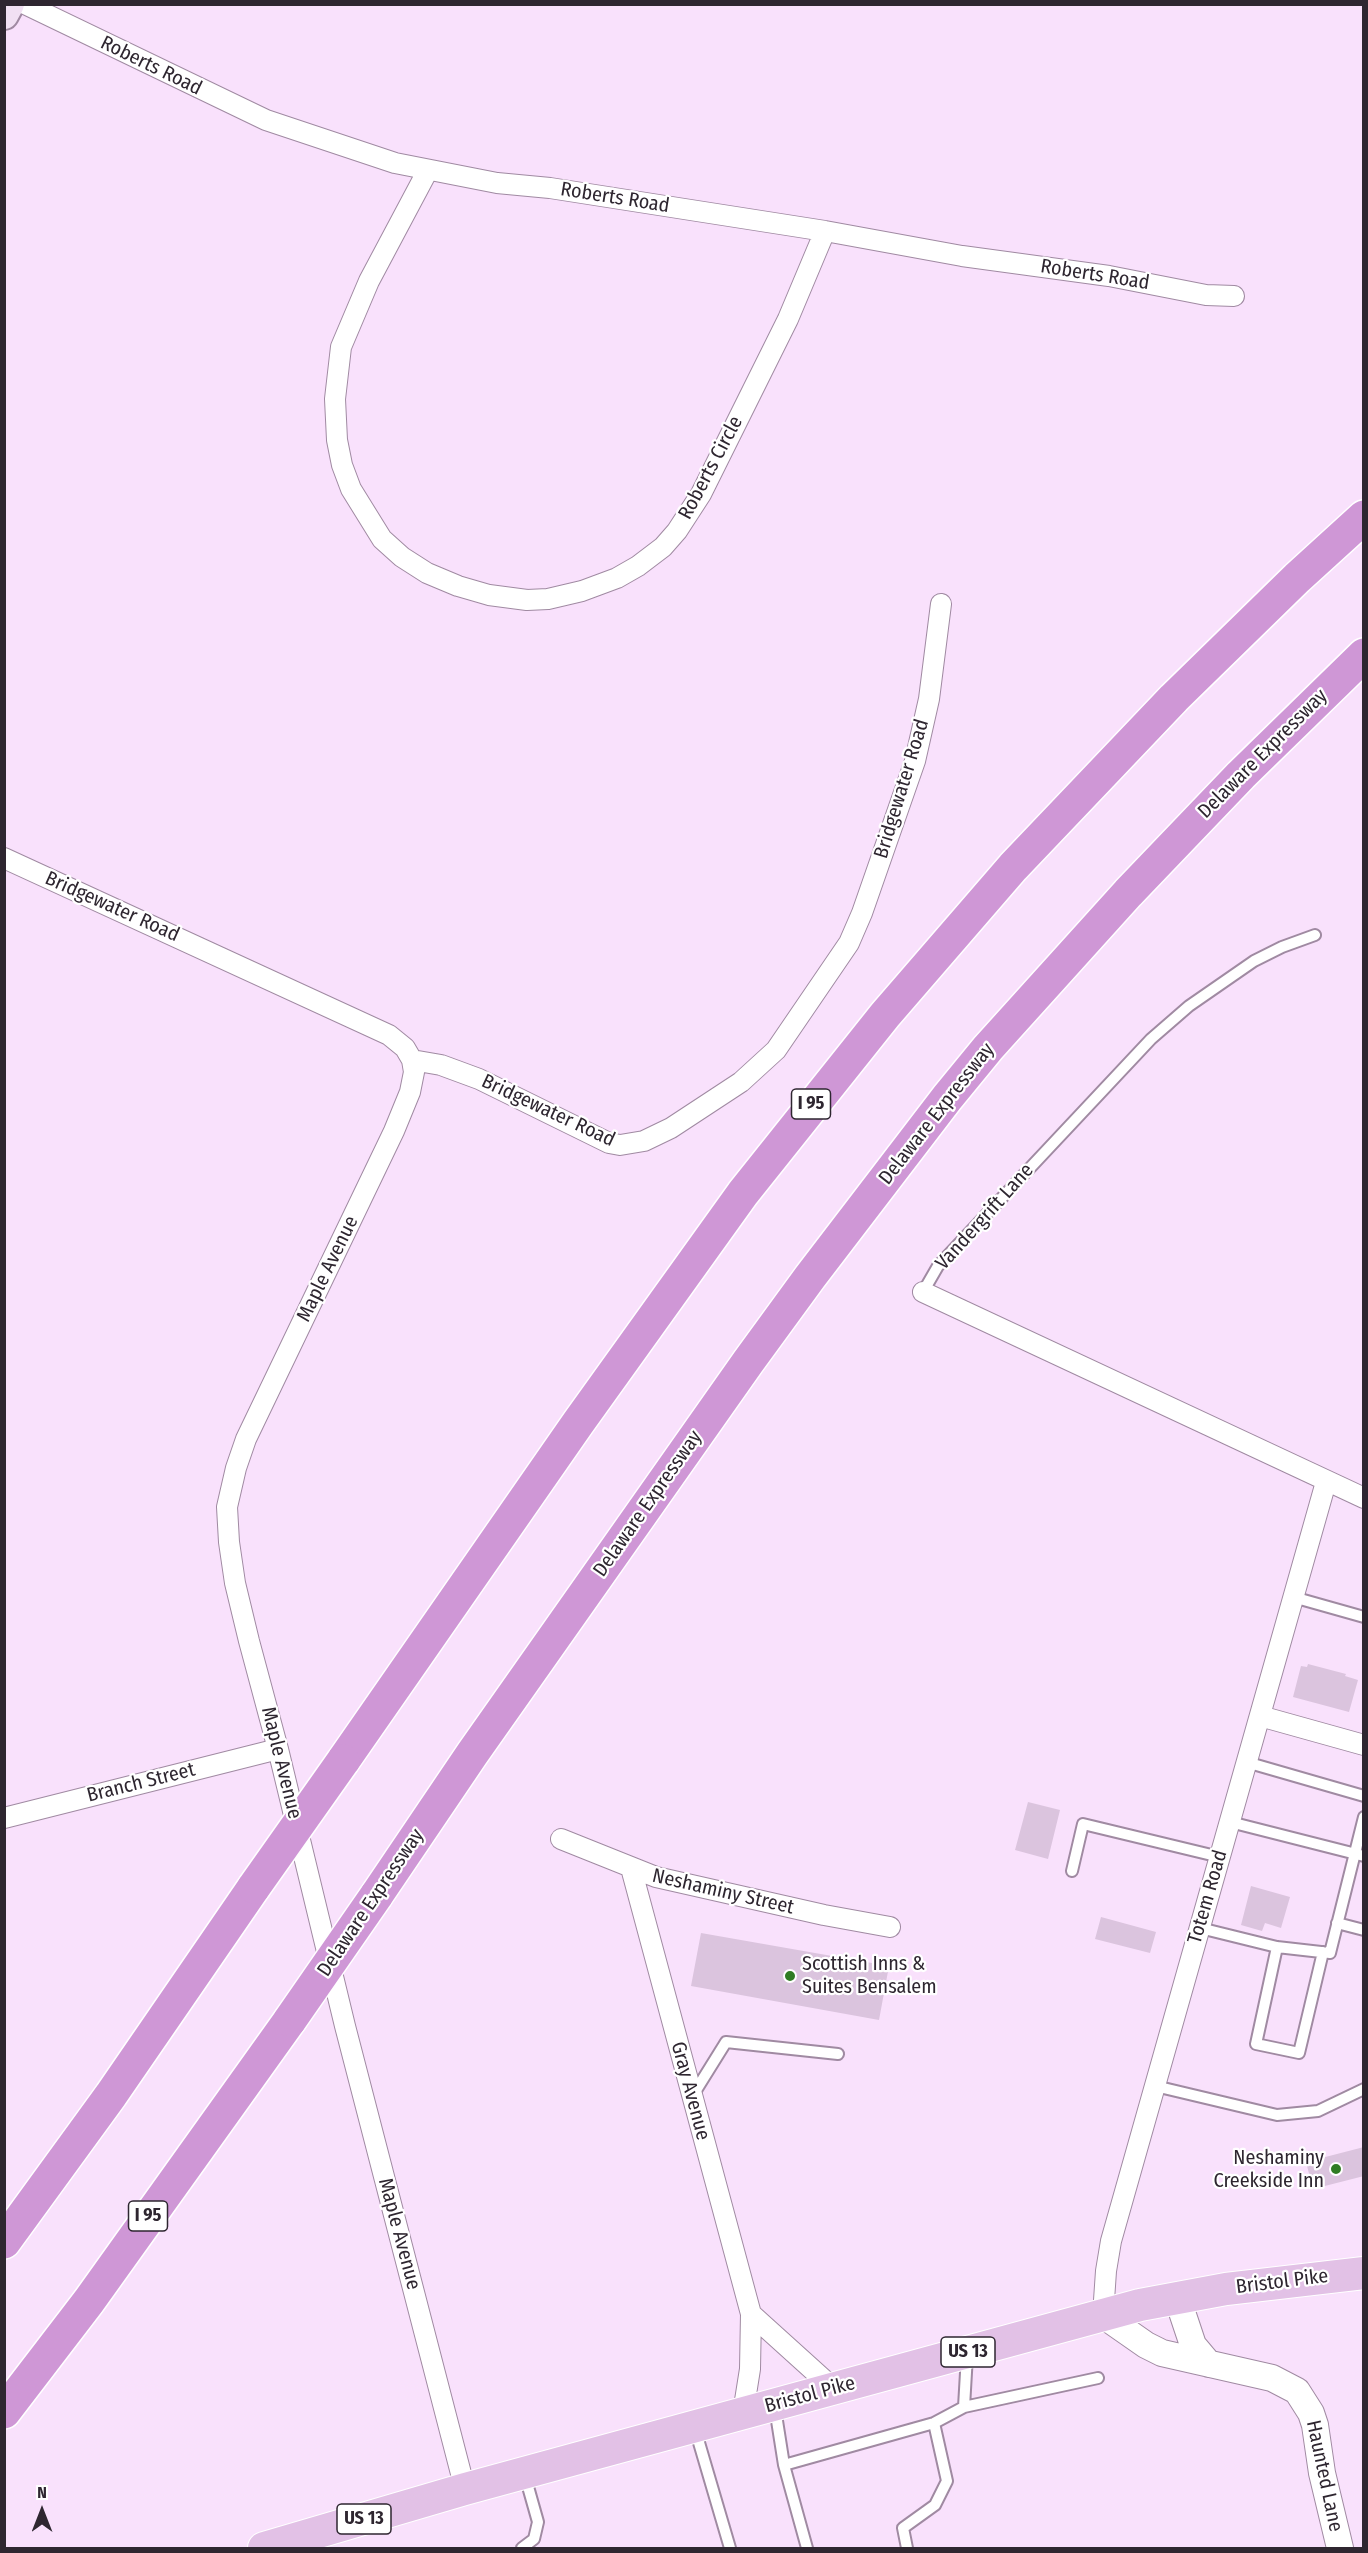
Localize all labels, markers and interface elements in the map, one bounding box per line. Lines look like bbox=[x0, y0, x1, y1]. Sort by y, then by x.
street label: Roberts Road bbox=[96, 31, 206, 101]
street label: Roberts Road bbox=[559, 178, 671, 218]
street label: Roberts Road bbox=[1039, 255, 1151, 295]
street label: Roberts Circle bbox=[674, 412, 748, 524]
street label: Delaware Expressway bbox=[1193, 684, 1333, 824]
street label: Bridgewater Road bbox=[869, 716, 935, 862]
street label: Bridgewater Road bbox=[41, 867, 183, 947]
street label: Delaware Expressway bbox=[874, 1038, 1000, 1190]
street label: Bridgewater Road bbox=[477, 1070, 619, 1152]
road number: I 95 bbox=[792, 1089, 830, 1119]
street label: Vandergrift Lane bbox=[931, 1159, 1039, 1275]
street label: Maple Avenue bbox=[292, 1212, 364, 1326]
street label: Delaware Expressway bbox=[589, 1426, 707, 1582]
street label: Maple Avenue bbox=[256, 1705, 306, 1821]
street label: Branch Street bbox=[84, 1758, 198, 1808]
street label: Delaware Expressway bbox=[313, 1825, 429, 1981]
street label: Totem Road bbox=[1183, 1847, 1233, 1947]
street label: Neshaminy Street bbox=[650, 1864, 796, 1920]
place label: Scottish Inns & Suites Bensalem bbox=[802, 1952, 937, 1999]
marker: Scottish Inns & Suites Bensalem bbox=[783, 1969, 797, 1983]
street label: Gray Avenue bbox=[665, 2039, 715, 2143]
place label: Neshaminy Creekside Inn bbox=[1214, 2146, 1324, 2193]
marker: Neshaminy Creekside Inn bbox=[1329, 2162, 1343, 2176]
street label: Maple Avenue bbox=[373, 2176, 425, 2292]
road number: I 95 bbox=[128, 2201, 168, 2231]
street label: Bristol Pike bbox=[1235, 2264, 1329, 2300]
road number: US 13 bbox=[941, 2337, 995, 2367]
street label: Bristol Pike bbox=[762, 2371, 858, 2419]
street label: Haunted Lane bbox=[1300, 2418, 1348, 2534]
north arrow bbox=[12, 2481, 72, 2541]
text: N bbox=[37, 2483, 47, 2502]
road number: US 13 bbox=[337, 2504, 391, 2534]

